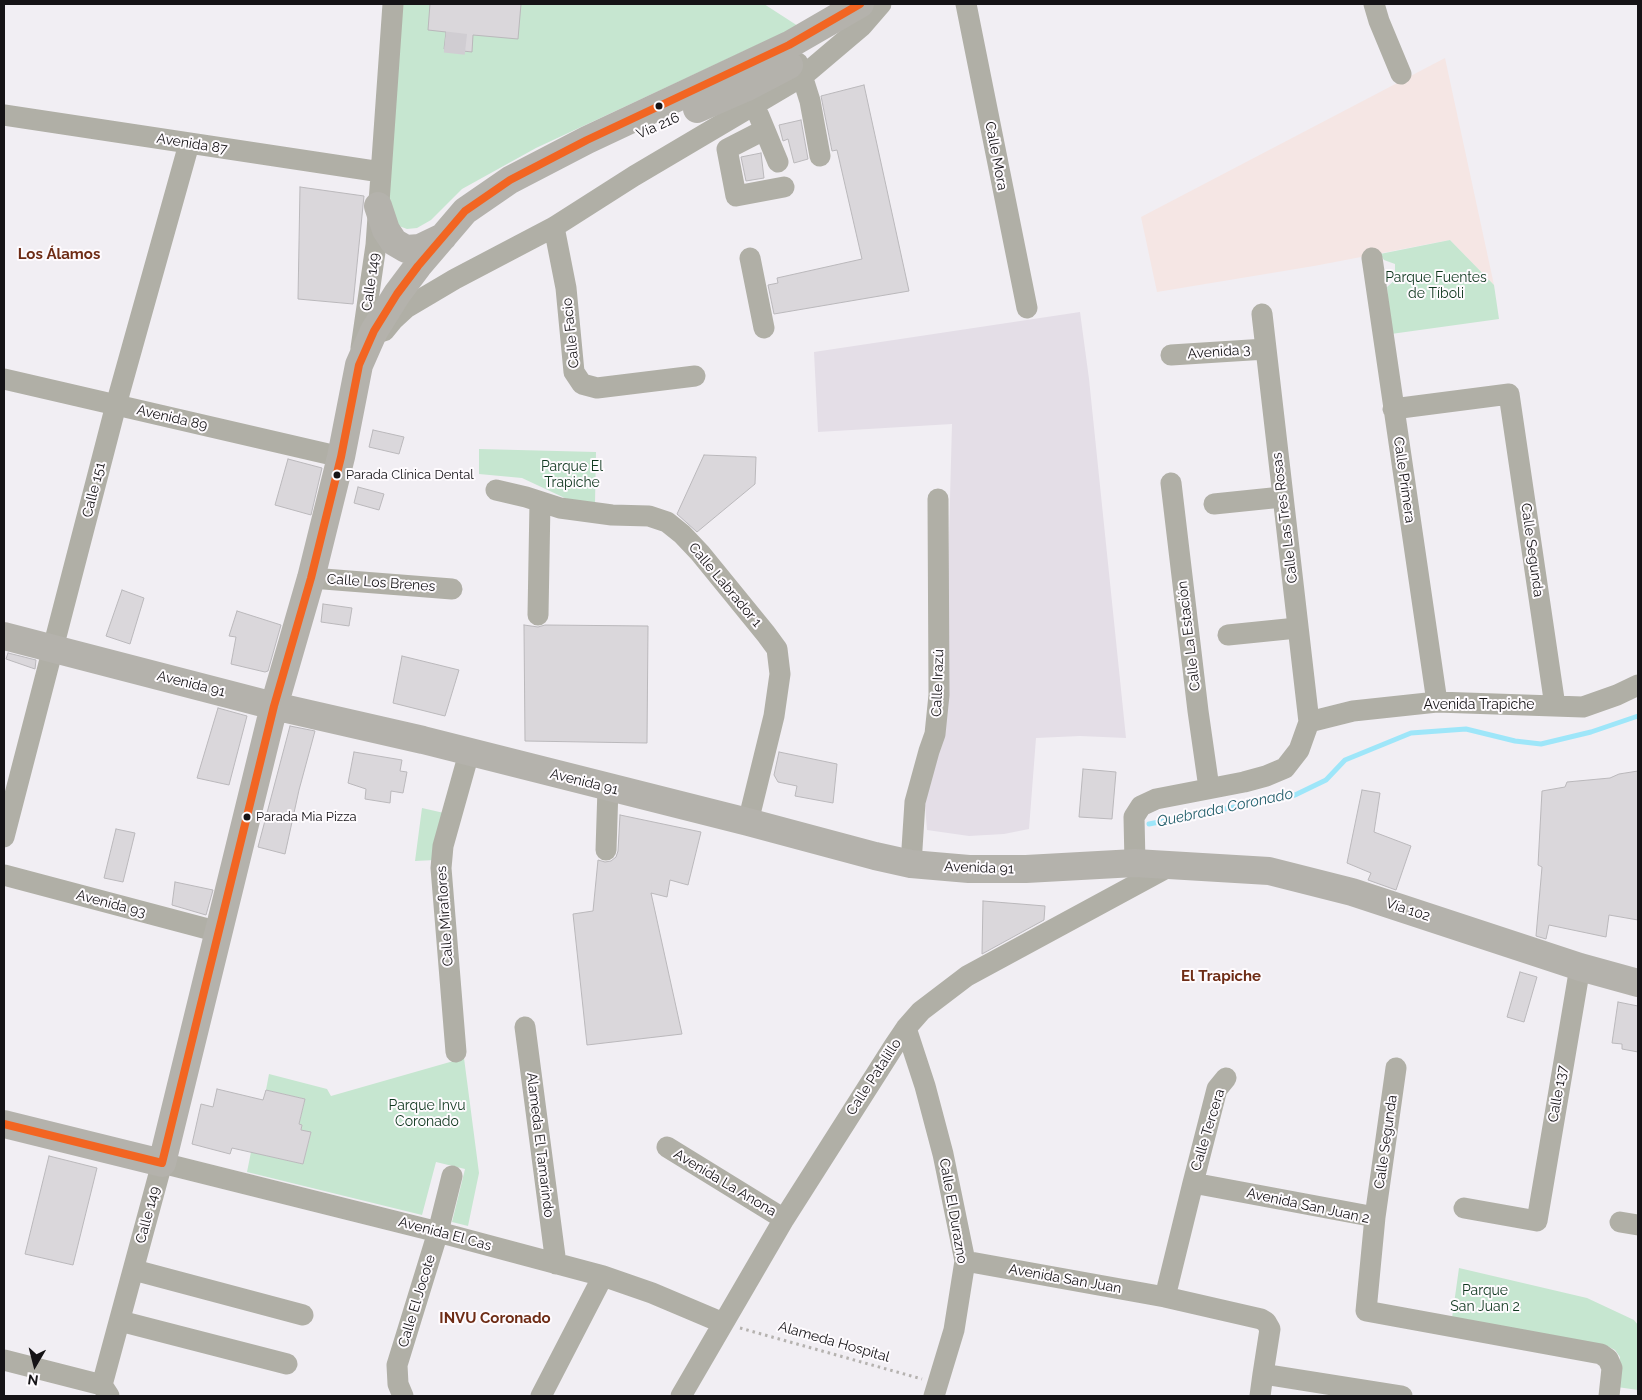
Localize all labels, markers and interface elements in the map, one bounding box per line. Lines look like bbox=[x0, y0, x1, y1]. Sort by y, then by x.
unlabelled marker bbox=[654, 101, 664, 111]
street label: Vía 216 bbox=[634, 109, 682, 143]
street label: Calle Mora bbox=[981, 120, 1011, 192]
street label: Avenida 87 bbox=[155, 130, 229, 158]
district label: Los Álamos bbox=[18, 245, 100, 263]
street label: Calle 149 bbox=[359, 252, 383, 312]
park label: Parque Fuentes de Tíboli bbox=[1385, 270, 1487, 302]
street label: Calle Facio bbox=[559, 297, 583, 369]
street label: Avenida 3 bbox=[1187, 341, 1251, 363]
street label: Avenida 89 bbox=[135, 402, 209, 434]
street label: Calle Primera bbox=[1390, 436, 1418, 524]
street label: Calle Las Tres Rosas bbox=[1269, 452, 1301, 584]
park label: Parque El Trapiche bbox=[541, 459, 603, 492]
street label: Calle 151 bbox=[79, 461, 109, 519]
place label: Parada Clínica Dental bbox=[346, 467, 474, 483]
marker: Parada Clínica Dental bbox=[332, 470, 342, 480]
street label: Calle Segunda bbox=[1517, 502, 1547, 598]
street label: Calle Labrador 1 bbox=[685, 539, 765, 631]
street label: Calle Los Brenes bbox=[326, 571, 436, 595]
street label: Calle La Estación bbox=[1174, 580, 1204, 692]
street label: Calle Irazú bbox=[928, 649, 948, 717]
street label: Avenida 91 bbox=[155, 667, 227, 701]
street label: Avenida Trapiche bbox=[1423, 697, 1535, 713]
street label: Avenida 91 bbox=[548, 765, 620, 799]
water label: Quebrada Coronado bbox=[1155, 785, 1295, 831]
place label: Parada Mia Pizza bbox=[256, 809, 357, 825]
marker: Parada Mia Pizza bbox=[242, 812, 252, 822]
street label: Avenida 91 bbox=[944, 858, 1014, 878]
street label: Calle Miraflores bbox=[433, 865, 457, 967]
street label: Avenida 93 bbox=[74, 887, 148, 921]
street label: Vía 102 bbox=[1384, 895, 1432, 925]
district label: El Trapiche bbox=[1181, 967, 1261, 985]
street label: Calle Patalillo bbox=[843, 1036, 905, 1118]
street label: Calle 137 bbox=[1545, 1064, 1571, 1124]
street label: Alameda El Tamarindo bbox=[523, 1071, 557, 1219]
street label: Calle Tercera bbox=[1188, 1087, 1228, 1173]
street label: Calle Segunda bbox=[1371, 1094, 1401, 1190]
park label: Parque Invu Coronado bbox=[389, 1098, 465, 1130]
street label: Avenida La Anona bbox=[671, 1146, 779, 1220]
street label: Calle El Durazno bbox=[935, 1157, 971, 1265]
street label: Calle 149 bbox=[132, 1185, 164, 1245]
street label: Avenida San Juan 2 bbox=[1245, 1185, 1371, 1227]
street label: Avenida El Cas bbox=[397, 1214, 493, 1254]
street label: Calle El Jocote bbox=[395, 1253, 439, 1349]
street label: Avenida San Juan bbox=[1007, 1261, 1123, 1297]
park label: Parque San Juan 2 bbox=[1450, 1283, 1520, 1315]
district label: INVU Coronado bbox=[439, 1309, 551, 1327]
street label: Alameda Hospital bbox=[776, 1318, 892, 1366]
north arrow bbox=[10, 1340, 60, 1390]
text: N bbox=[27, 1371, 39, 1389]

